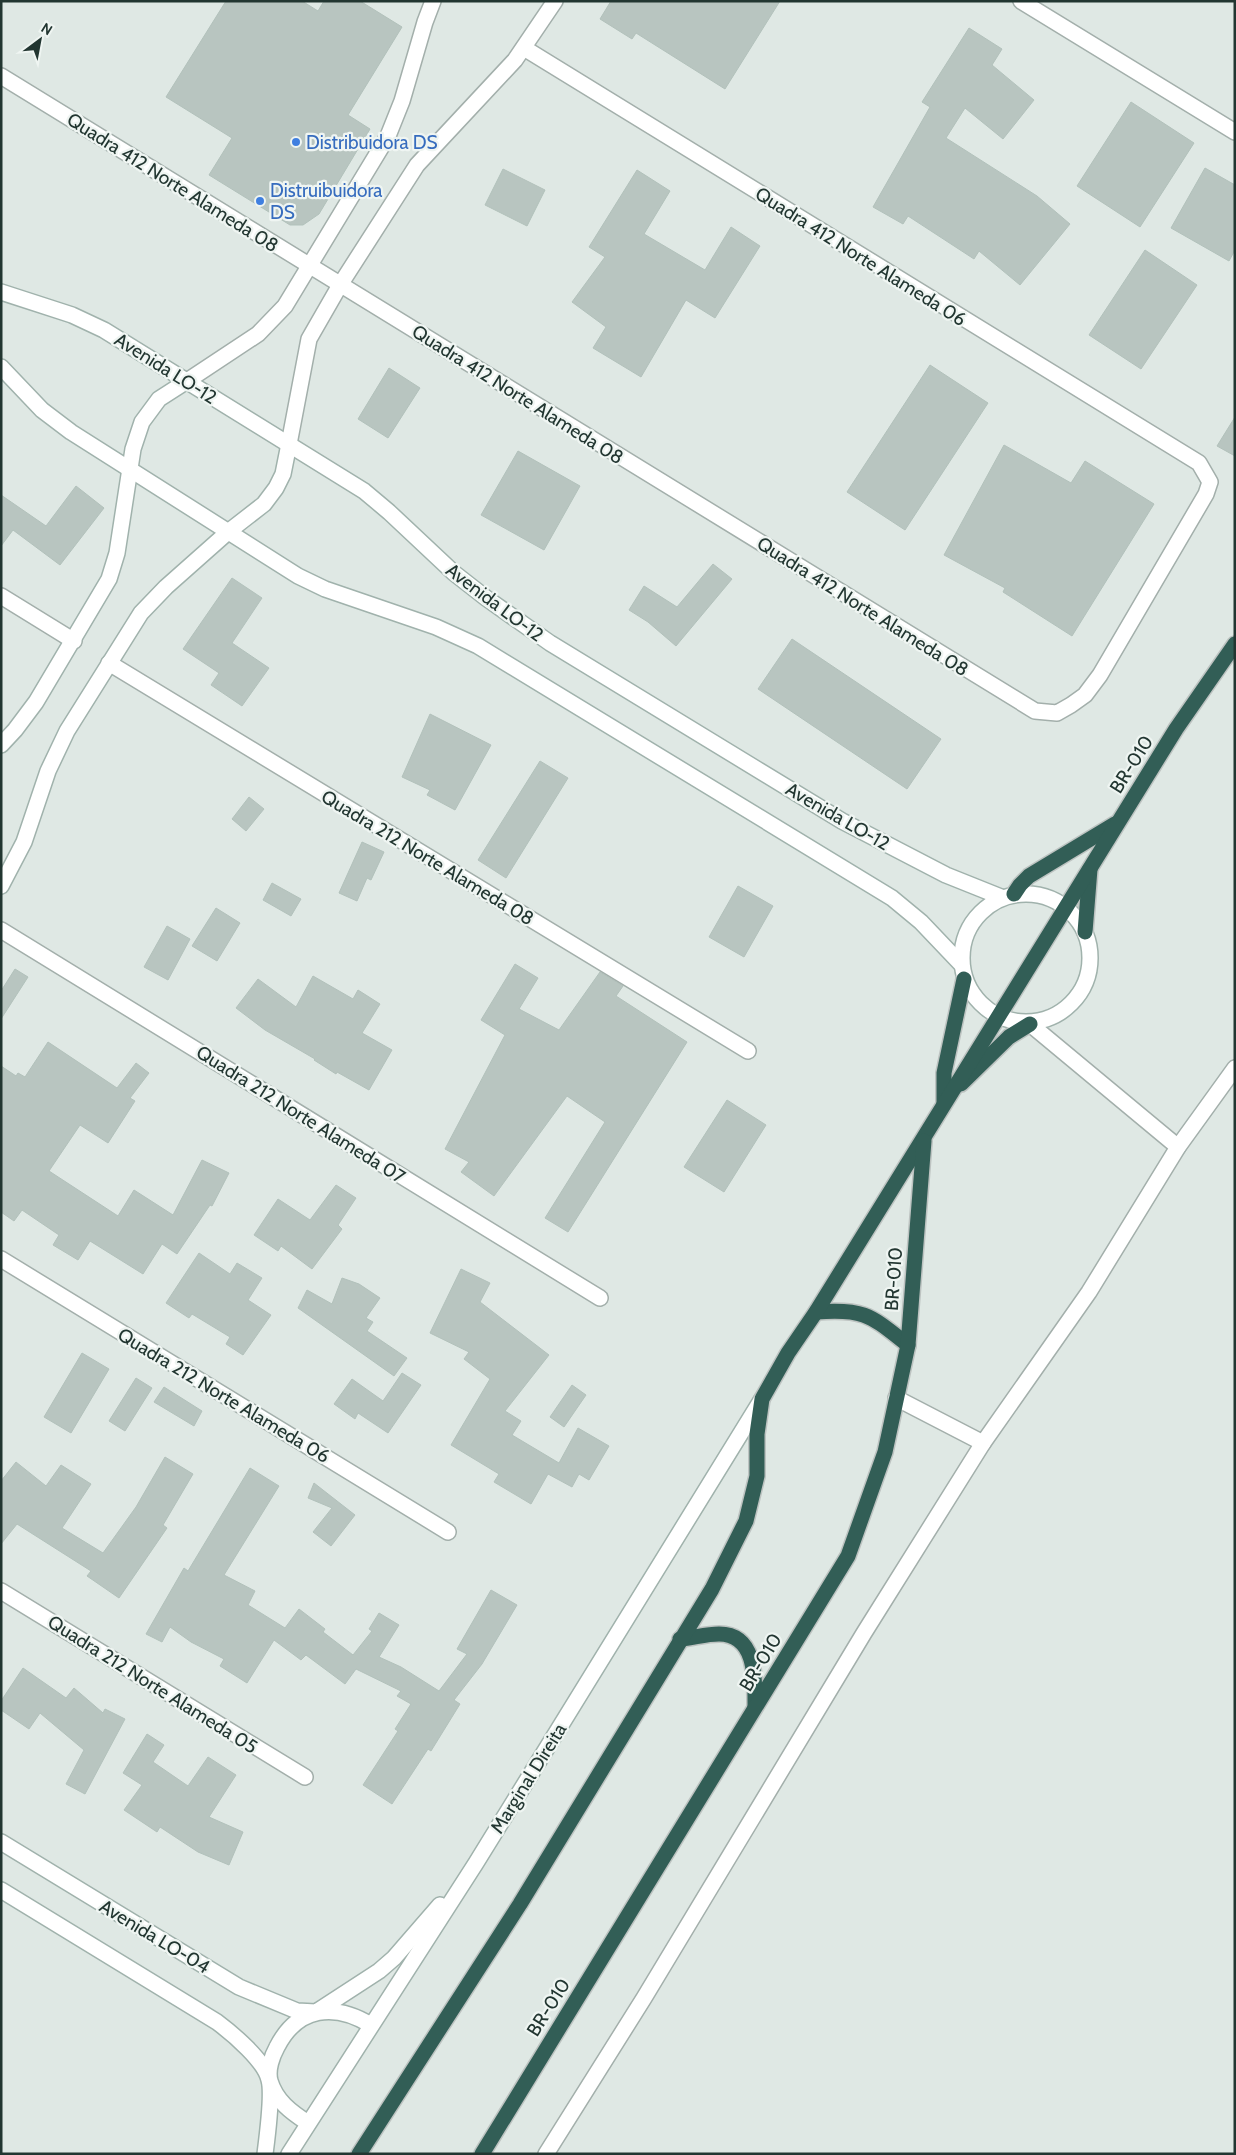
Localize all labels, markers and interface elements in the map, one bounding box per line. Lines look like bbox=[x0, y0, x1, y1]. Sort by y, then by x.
north arrow bbox=[15, 15, 65, 65]
text: N bbox=[38, 19, 56, 39]
street label: Quadra 412 Norte Alameda 08 bbox=[63, 108, 283, 257]
place label: Distribuidora DS bbox=[306, 131, 438, 154]
marker: Distribuidora DS bbox=[290, 136, 302, 148]
place label: Distruibuidora DS bbox=[270, 179, 382, 224]
street label: Quadra 412 Norte Alameda 06 bbox=[751, 182, 970, 331]
marker: Distruibuidora DS bbox=[254, 195, 266, 207]
street label: Quadra 412 Norte Alameda 08 bbox=[408, 320, 628, 469]
street label: Avenida LO-12 bbox=[110, 328, 221, 409]
street label: Quadra 412 Norte Alameda 08 bbox=[753, 532, 973, 681]
street label: Avenida LO-12 bbox=[441, 558, 548, 647]
street label: BR-010 bbox=[1105, 731, 1158, 797]
street label: Avenida LO-12 bbox=[782, 777, 894, 855]
street label: Quadra 212 Norte Alameda 08 bbox=[317, 785, 538, 930]
street label: Quadra 212 Norte Alameda 07 bbox=[192, 1041, 410, 1188]
street label: BR-010 bbox=[880, 1247, 907, 1312]
street label: Quadra 212 Norte Alameda 06 bbox=[114, 1323, 334, 1468]
street label: Quadra 212 Norte Alameda 05 bbox=[44, 1610, 262, 1758]
street label: BR-010 bbox=[734, 1629, 787, 1695]
street label: Marginal Direita bbox=[485, 1719, 571, 1838]
street label: Avenida LO-04 bbox=[95, 1895, 214, 1978]
street label: BR-010 bbox=[522, 1974, 575, 2040]

